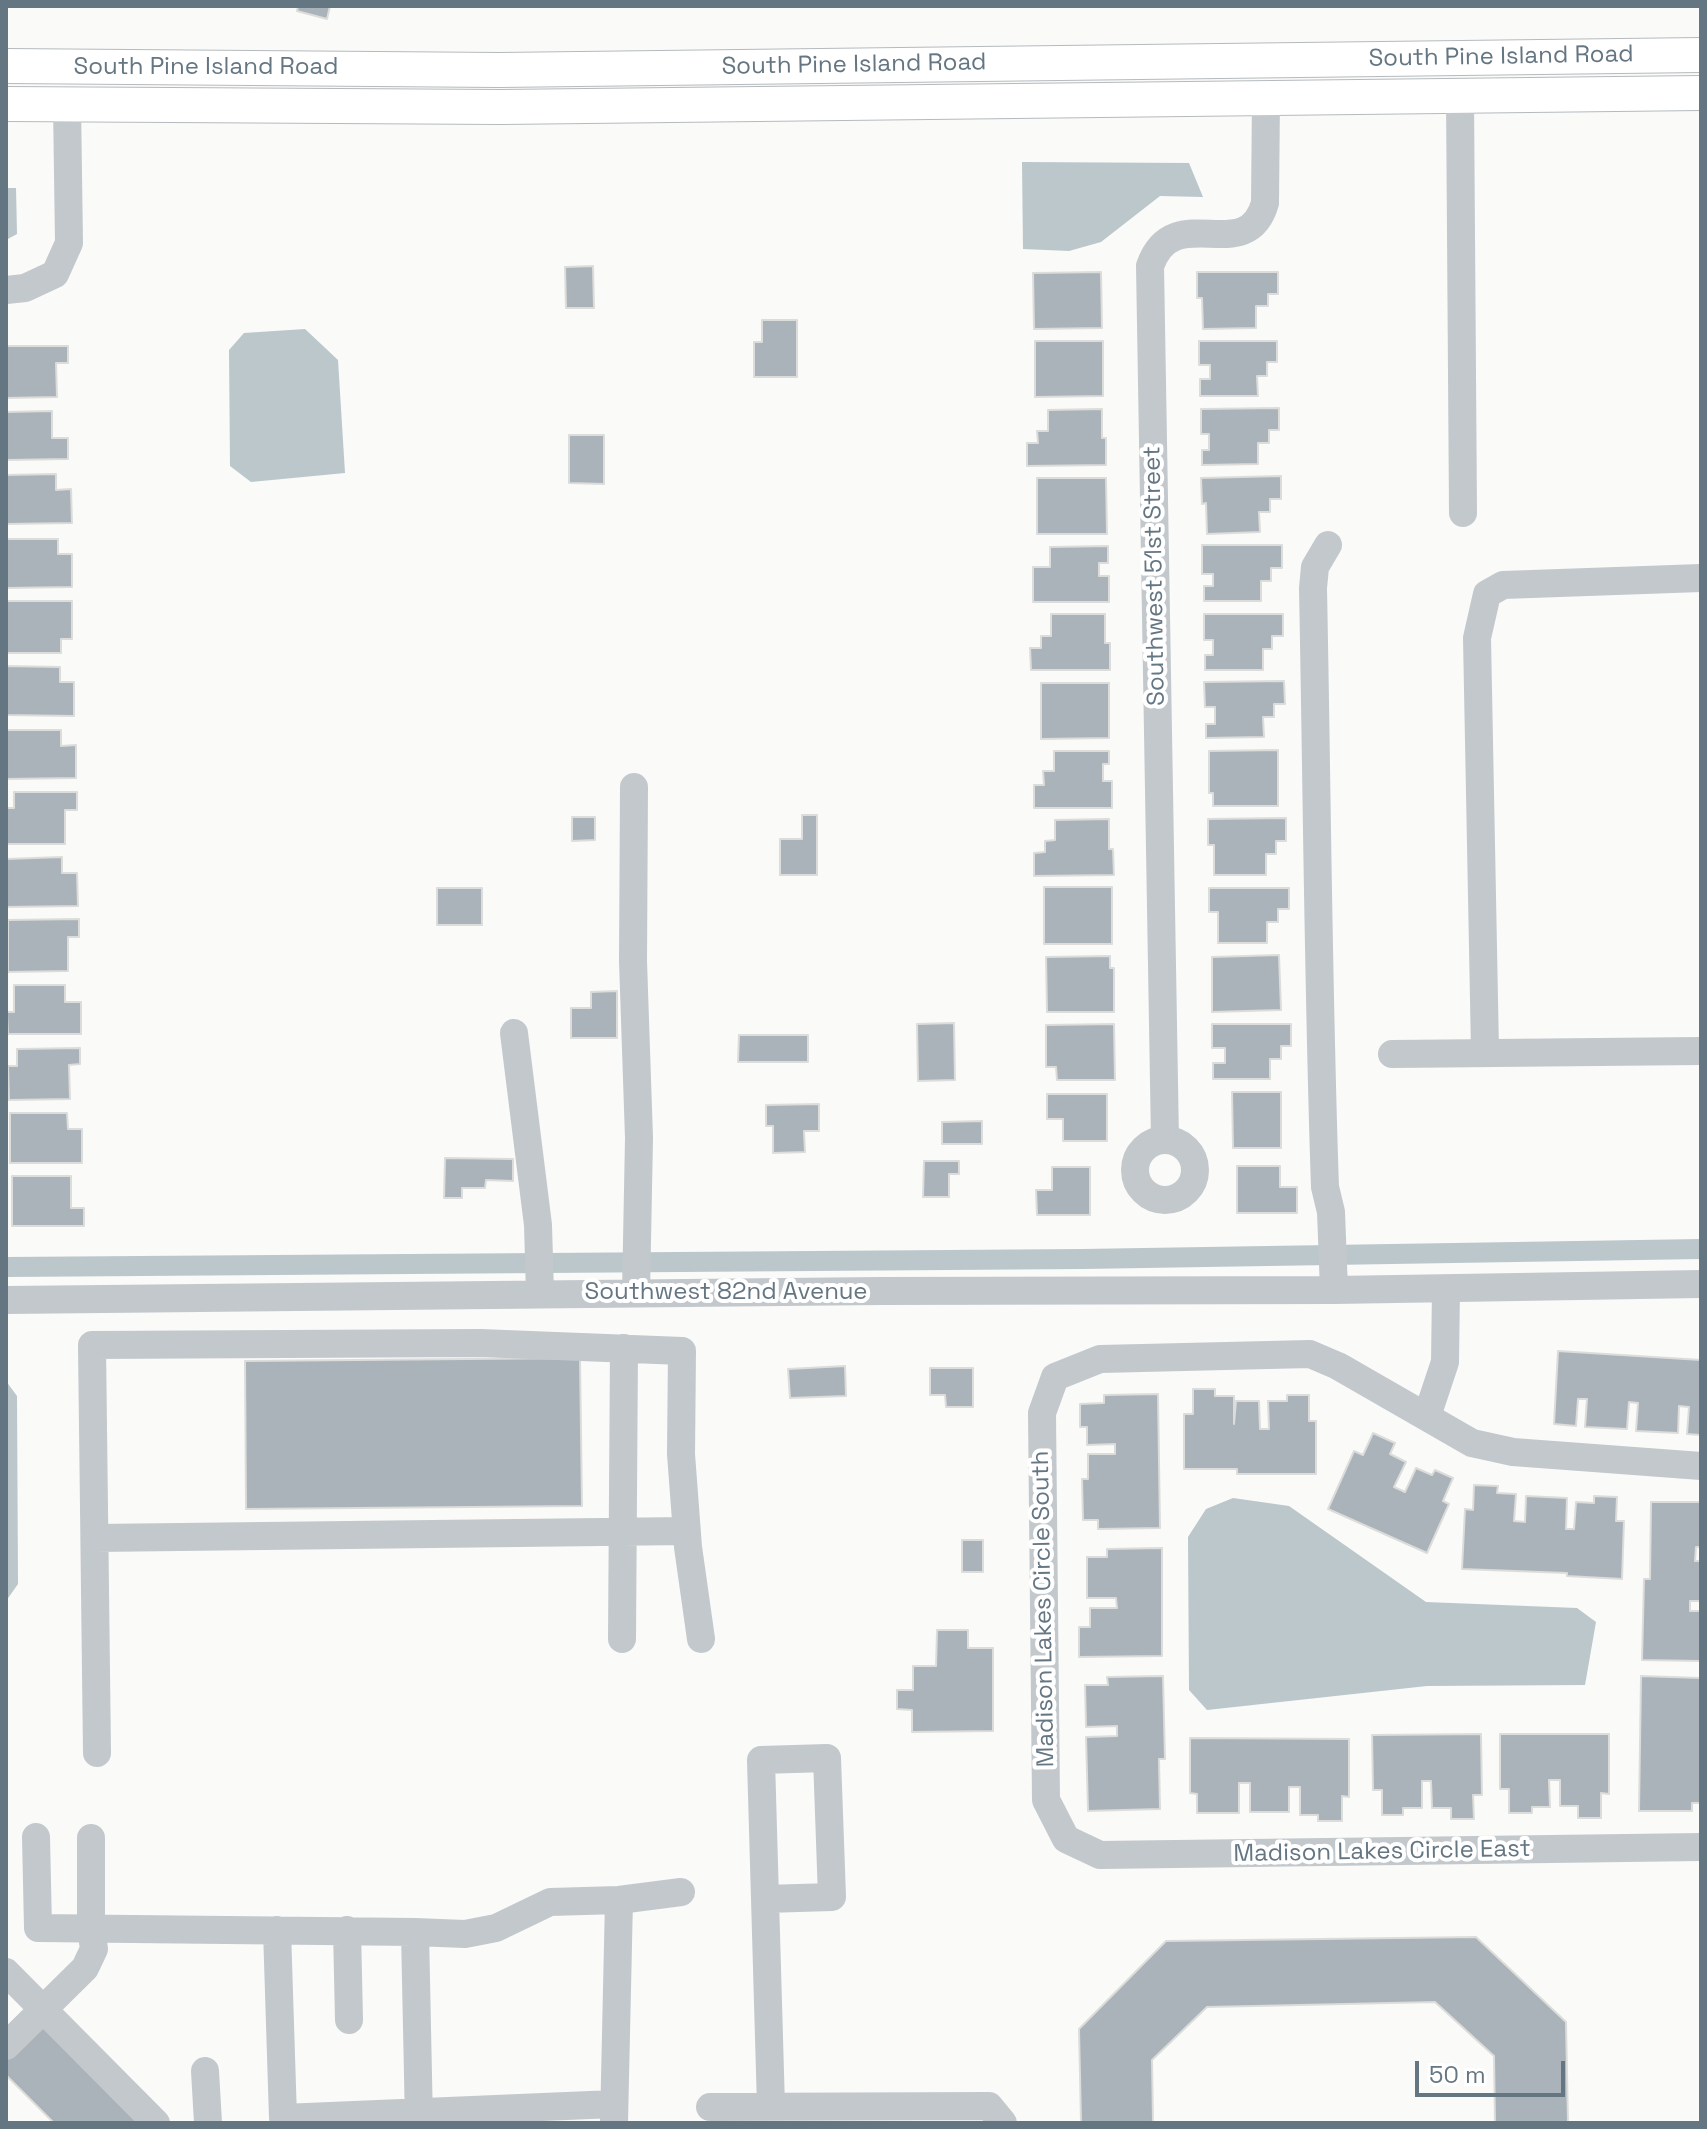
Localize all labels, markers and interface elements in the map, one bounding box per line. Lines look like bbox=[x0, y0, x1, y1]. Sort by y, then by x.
street label: South Pine Island Road bbox=[1368, 40, 1634, 74]
street label: South Pine Island Road bbox=[721, 48, 987, 82]
street label: South Pine Island Road bbox=[74, 53, 338, 81]
street label: Southwest 51st Street bbox=[1138, 446, 1172, 706]
street label: Southwest 82nd Avenue bbox=[584, 1278, 868, 1306]
street label: Madison Lakes Circle South bbox=[1027, 1450, 1061, 1768]
street label: Madison Lakes Circle East bbox=[1233, 1835, 1531, 1869]
scale bar bbox=[1419, 2045, 1569, 2095]
text: 50 m bbox=[1429, 2059, 1486, 2090]

